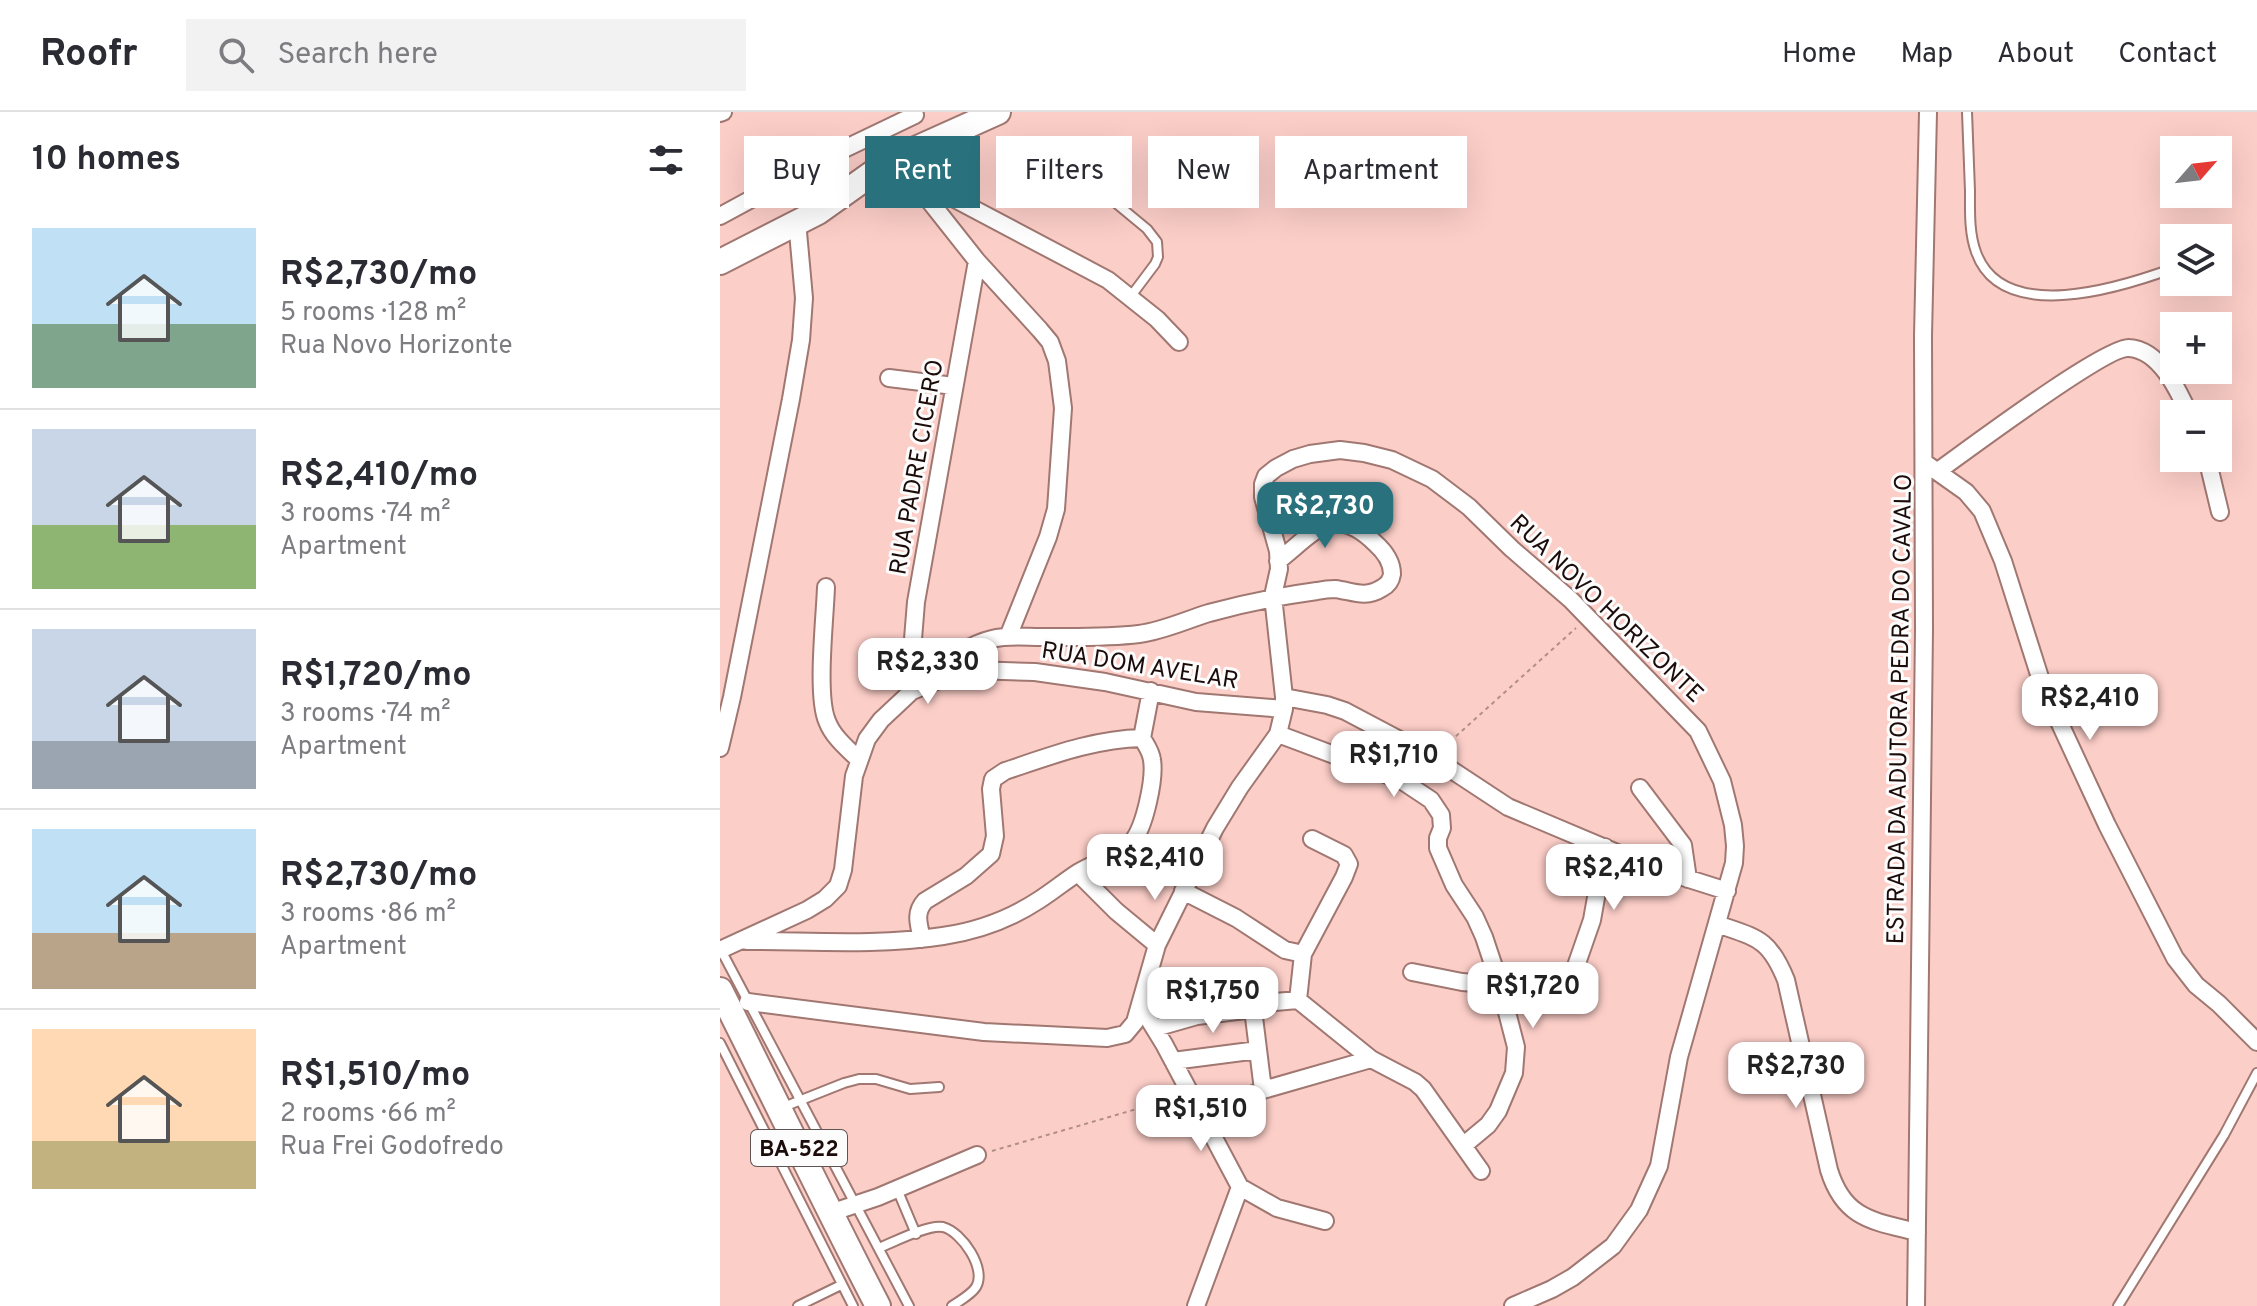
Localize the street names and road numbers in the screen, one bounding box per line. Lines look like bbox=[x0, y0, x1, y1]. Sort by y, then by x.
street label: RUA PADRE CICERO bbox=[884, 357, 952, 577]
street label: ESTRADA DA ADUTORA PEDRA DO CAVALO bbox=[1882, 473, 1920, 945]
street label: RUA NOVO HORIZONTE bbox=[1502, 509, 1709, 710]
street label: RUA DOM AVELAR bbox=[1039, 637, 1240, 697]
road number: BA-522 bbox=[751, 1130, 847, 1166]

